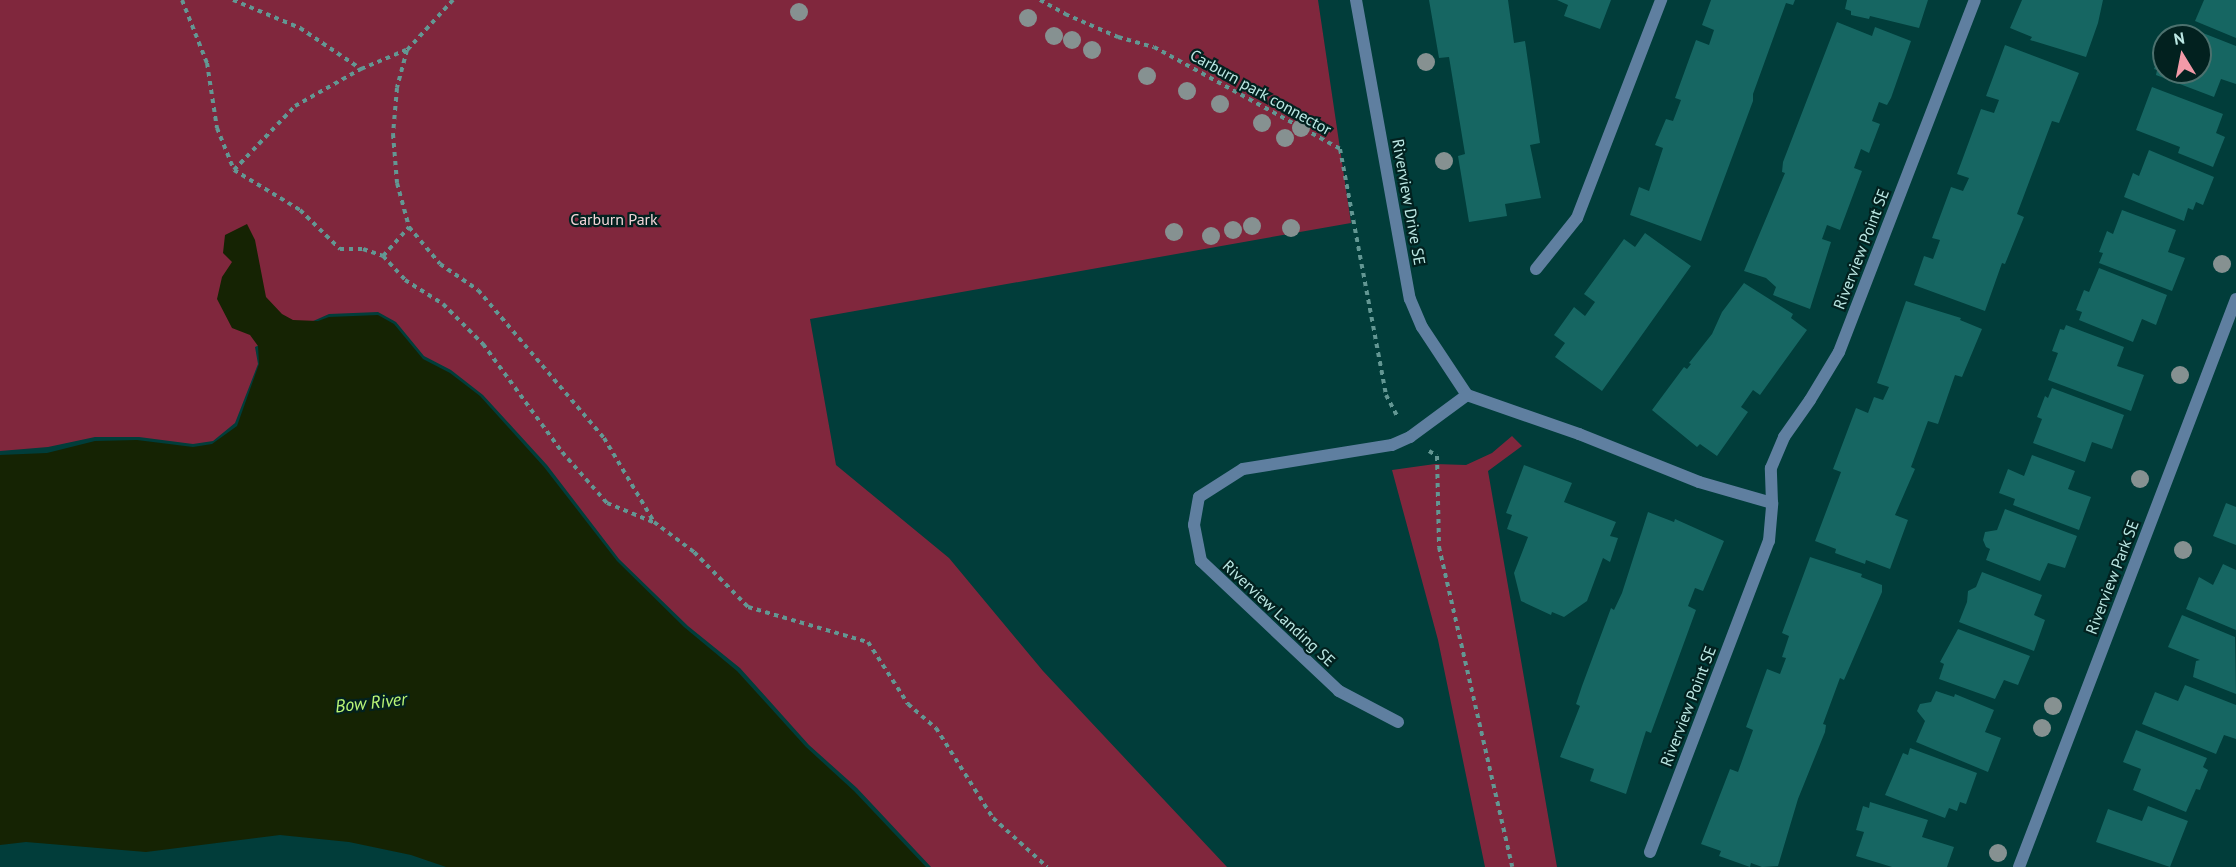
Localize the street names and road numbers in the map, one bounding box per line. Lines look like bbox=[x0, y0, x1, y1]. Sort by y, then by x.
street label: Carburn park connector bbox=[1187, 45, 1335, 139]
street label: Riverview Drive SE bbox=[1388, 137, 1430, 267]
street label: Riverview Point SE bbox=[1829, 186, 1893, 312]
street label: Riverview Park SE bbox=[2081, 517, 2143, 637]
street label: Riverview Landing SE bbox=[1219, 556, 1339, 670]
street label: Riverview Point SE bbox=[1656, 643, 1720, 769]

